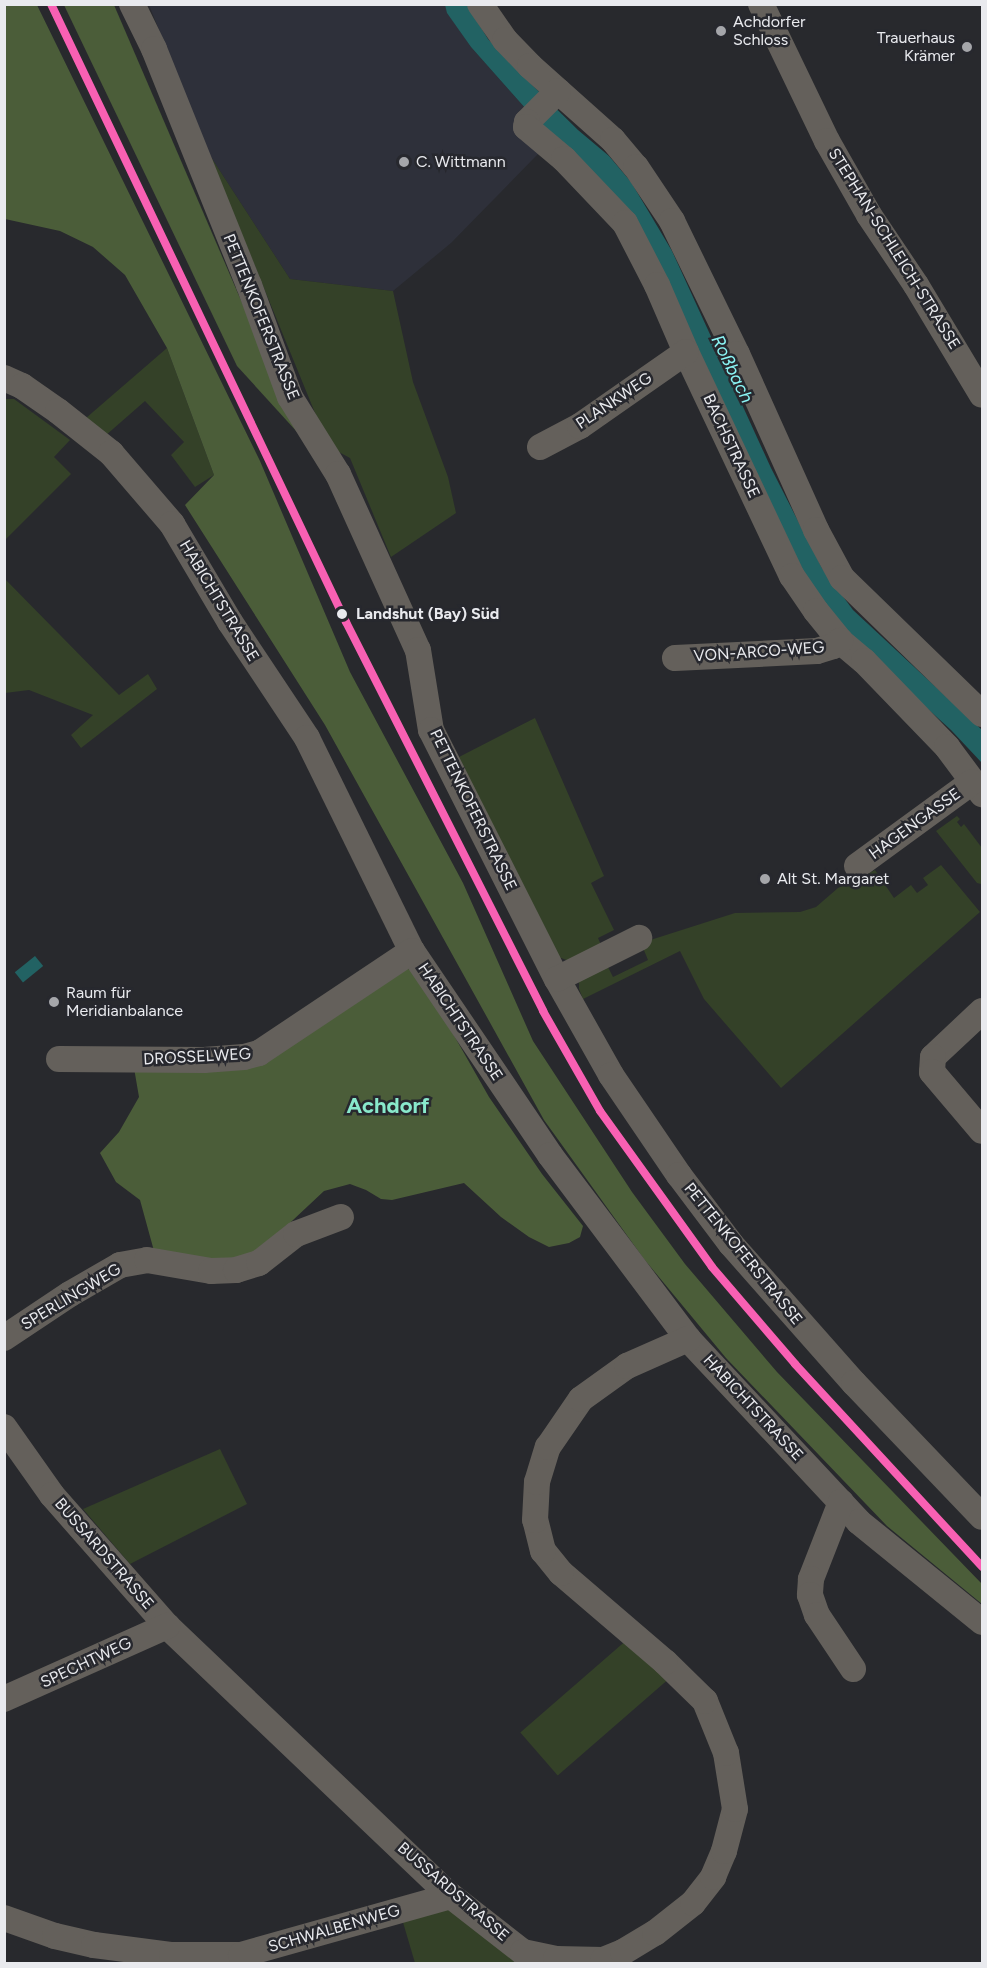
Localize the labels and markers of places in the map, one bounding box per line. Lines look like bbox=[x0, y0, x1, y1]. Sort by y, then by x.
place label: Achdorfer Schloss bbox=[733, 12, 805, 50]
marker: Achdorfer Schloss bbox=[714, 24, 728, 38]
place label: Trauerhaus Krämer bbox=[877, 28, 955, 66]
marker: Trauerhaus Krämer bbox=[960, 40, 974, 54]
place label: C. Wittmann bbox=[416, 152, 506, 172]
marker: C. Wittmann bbox=[397, 155, 411, 169]
place label: Landshut (Bay) Süd bbox=[356, 604, 499, 624]
marker: Landshut (Bay) Süd bbox=[333, 605, 351, 623]
place label: Alt St. Margaret bbox=[777, 869, 889, 889]
marker: Alt St. Margaret bbox=[758, 872, 772, 886]
place label: Raum für Meridianbalance bbox=[66, 983, 183, 1021]
marker: Raum für Meridianbalance bbox=[47, 995, 61, 1009]

